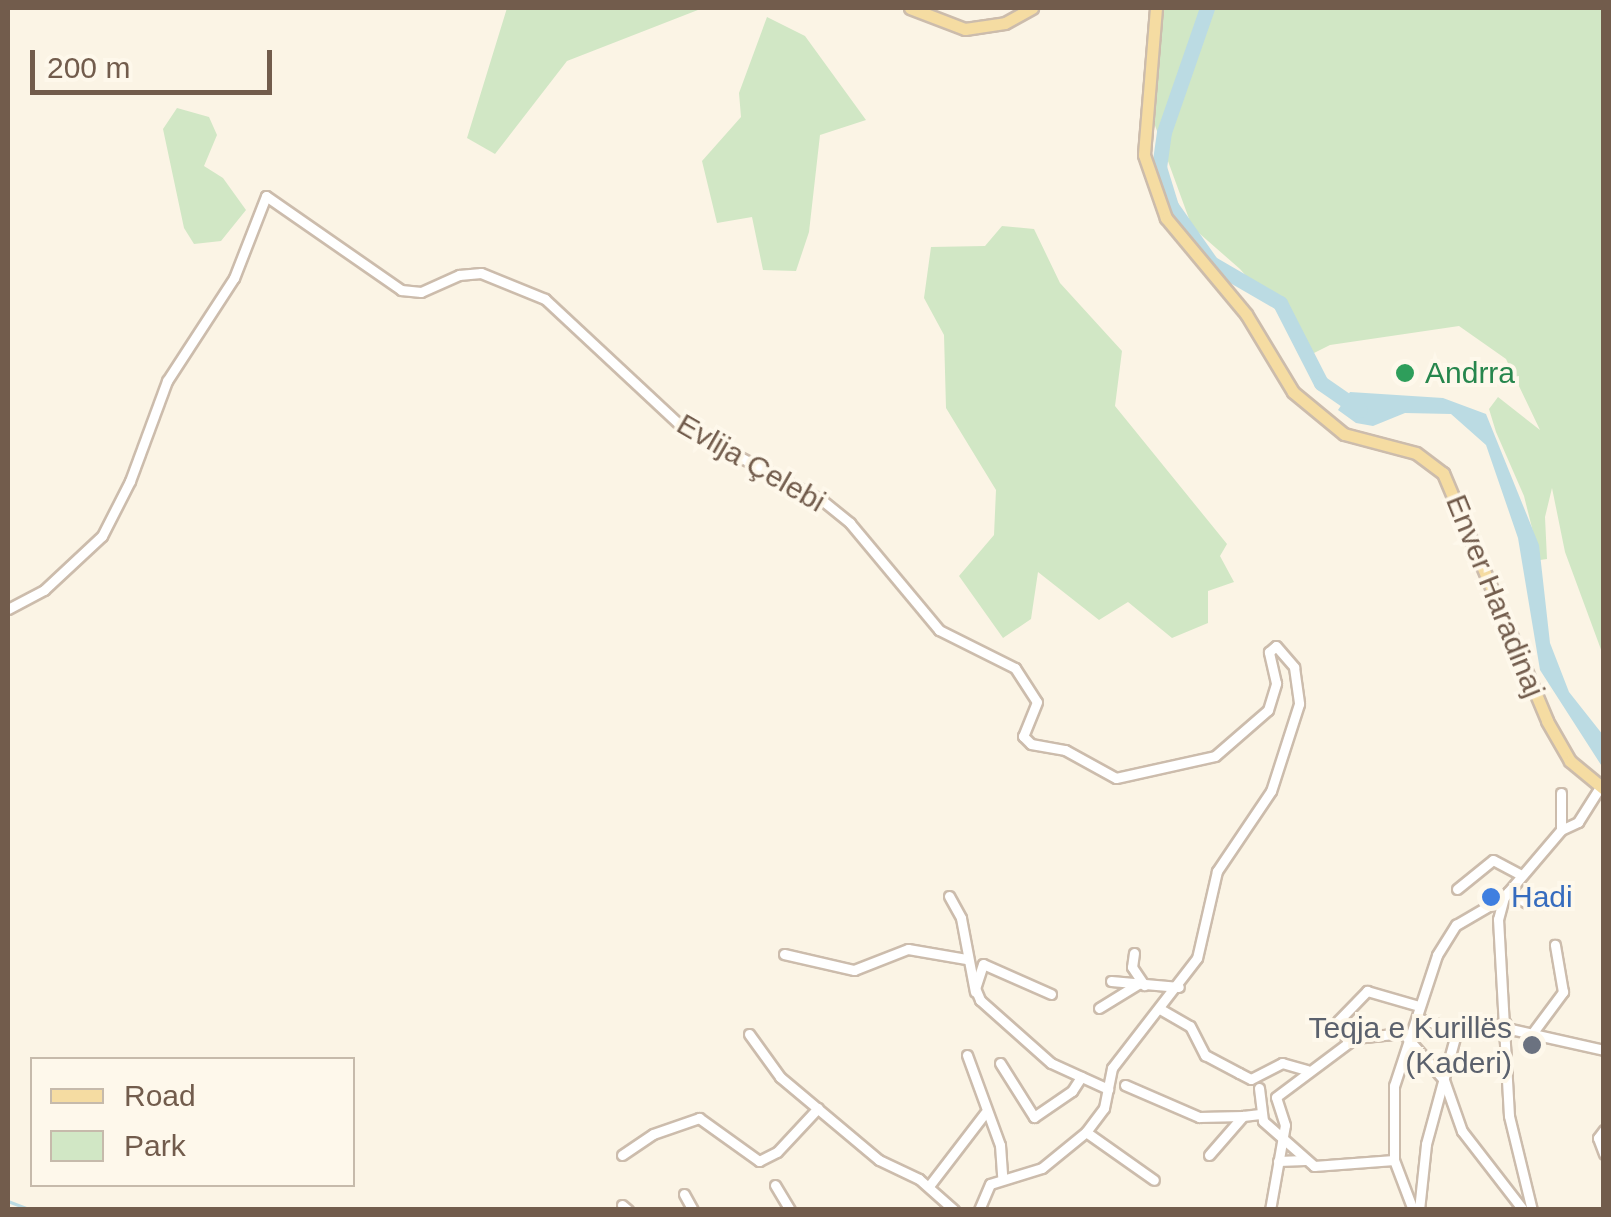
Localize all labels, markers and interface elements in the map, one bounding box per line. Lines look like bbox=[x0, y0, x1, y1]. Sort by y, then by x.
scale bar bbox=[35, 30, 278, 92]
text: 200 m bbox=[47, 51, 130, 84]
place label: Andrra bbox=[1425, 355, 1515, 391]
marker: Andrra bbox=[1394, 362, 1416, 384]
street label: Evlija Çelebi bbox=[671, 406, 831, 520]
street label: Enver Haradinaj bbox=[1438, 490, 1552, 702]
place label: Hadi bbox=[1511, 879, 1573, 915]
marker: Hadi bbox=[1480, 886, 1502, 908]
place label: Teqja e Kurillës (Kaderi) bbox=[1309, 1010, 1512, 1080]
marker: Teqja e Kurillës (Kaderi) bbox=[1521, 1034, 1543, 1056]
legend bbox=[30, 1057, 355, 1187]
text: Road bbox=[124, 1079, 196, 1112]
text: Park bbox=[124, 1129, 186, 1162]

